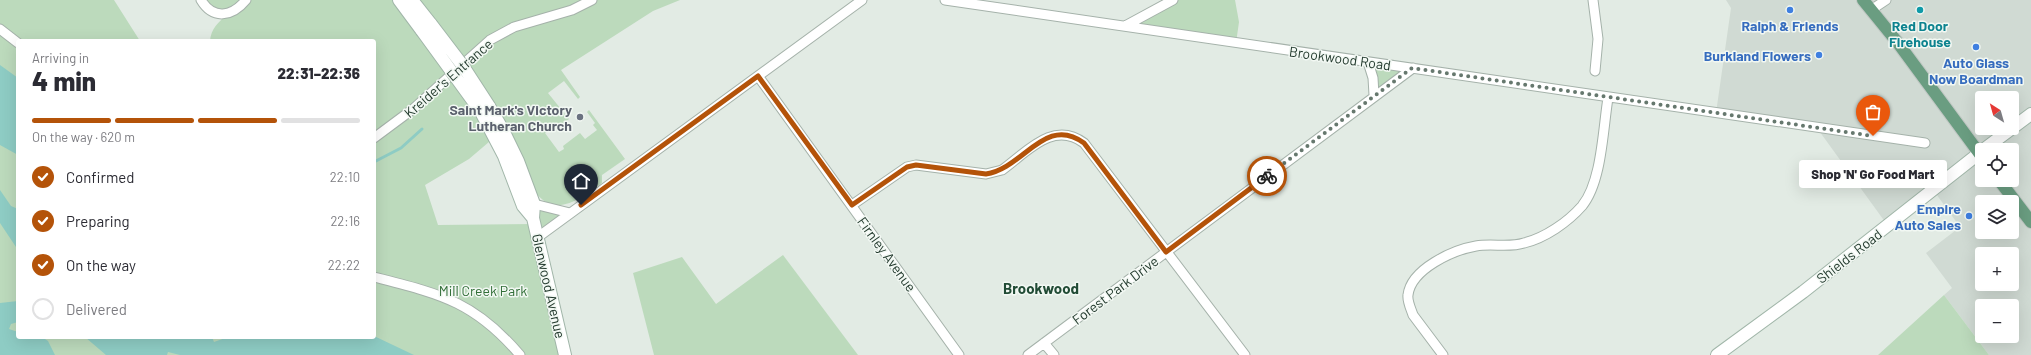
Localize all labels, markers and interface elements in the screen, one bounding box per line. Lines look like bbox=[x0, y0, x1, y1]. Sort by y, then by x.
marker: Ralph & Friends bbox=[1785, 5, 1795, 15]
marker: Red Door Firehouse bbox=[1915, 5, 1925, 15]
place label: Ralph & Friends bbox=[1741, 17, 1839, 34]
place label: Red Door Firehouse bbox=[1889, 17, 1951, 50]
street label: Kreider's Entrance bbox=[400, 35, 496, 121]
street label: Brookwood Road bbox=[1288, 42, 1392, 74]
marker: Auto Glass Now Boardman bbox=[1971, 42, 1981, 52]
place label: Burkland Flowers bbox=[1704, 47, 1811, 64]
text: Arriving in bbox=[32, 50, 89, 66]
marker: Burkland Flowers bbox=[1814, 50, 1824, 60]
place label: Auto Glass Now Boardman bbox=[1929, 54, 2023, 87]
text: 22:31–22:36 bbox=[278, 64, 360, 82]
text: 4 min bbox=[32, 65, 96, 96]
north arrow bbox=[1975, 91, 2019, 135]
map controls bbox=[1975, 91, 2019, 343]
pin bbox=[1856, 95, 1890, 136]
place label: Saint Mark's Victory Lutheran Church bbox=[450, 101, 572, 134]
icon: bag bbox=[1862, 101, 1884, 123]
marker: Saint Mark's Victory Lutheran Church bbox=[575, 112, 585, 122]
text: On the way · 620 m bbox=[32, 129, 135, 145]
button: locate bbox=[1975, 143, 2019, 187]
courier bbox=[1247, 156, 1287, 196]
callout: Shop 'N' Go Food Mart bbox=[1799, 160, 1947, 188]
pin bbox=[564, 164, 598, 205]
icon: bike bbox=[1256, 165, 1278, 187]
icon: check bbox=[32, 166, 54, 188]
text: Shop 'N' Go Food Mart bbox=[1811, 166, 1935, 182]
text: Confirmed bbox=[66, 168, 134, 186]
text: 22:10 bbox=[330, 169, 360, 185]
icon: home bbox=[570, 170, 592, 192]
button: layers bbox=[1975, 195, 2019, 239]
place label: Empire Auto Sales bbox=[1895, 200, 1961, 233]
icon: check bbox=[32, 210, 54, 232]
marker: Empire Auto Sales bbox=[1964, 211, 1974, 221]
text: Preparing bbox=[66, 212, 130, 230]
text: 22:16 bbox=[330, 213, 360, 229]
street label: Firnley Avenue bbox=[854, 213, 920, 295]
street label: Shields Road bbox=[1813, 225, 1885, 287]
street label: Glenwood Avenue bbox=[529, 232, 569, 340]
button: + bbox=[1975, 247, 2019, 291]
street label: Forest Park Drive bbox=[1069, 252, 1161, 328]
icon: check bbox=[32, 254, 54, 276]
text: On the way bbox=[66, 256, 136, 274]
text: 22:22 bbox=[328, 257, 360, 273]
district label: Brookwood bbox=[1003, 279, 1079, 297]
park label: Mill Creek Park bbox=[439, 282, 527, 299]
button: − bbox=[1975, 299, 2019, 343]
text: Delivered bbox=[66, 300, 127, 318]

